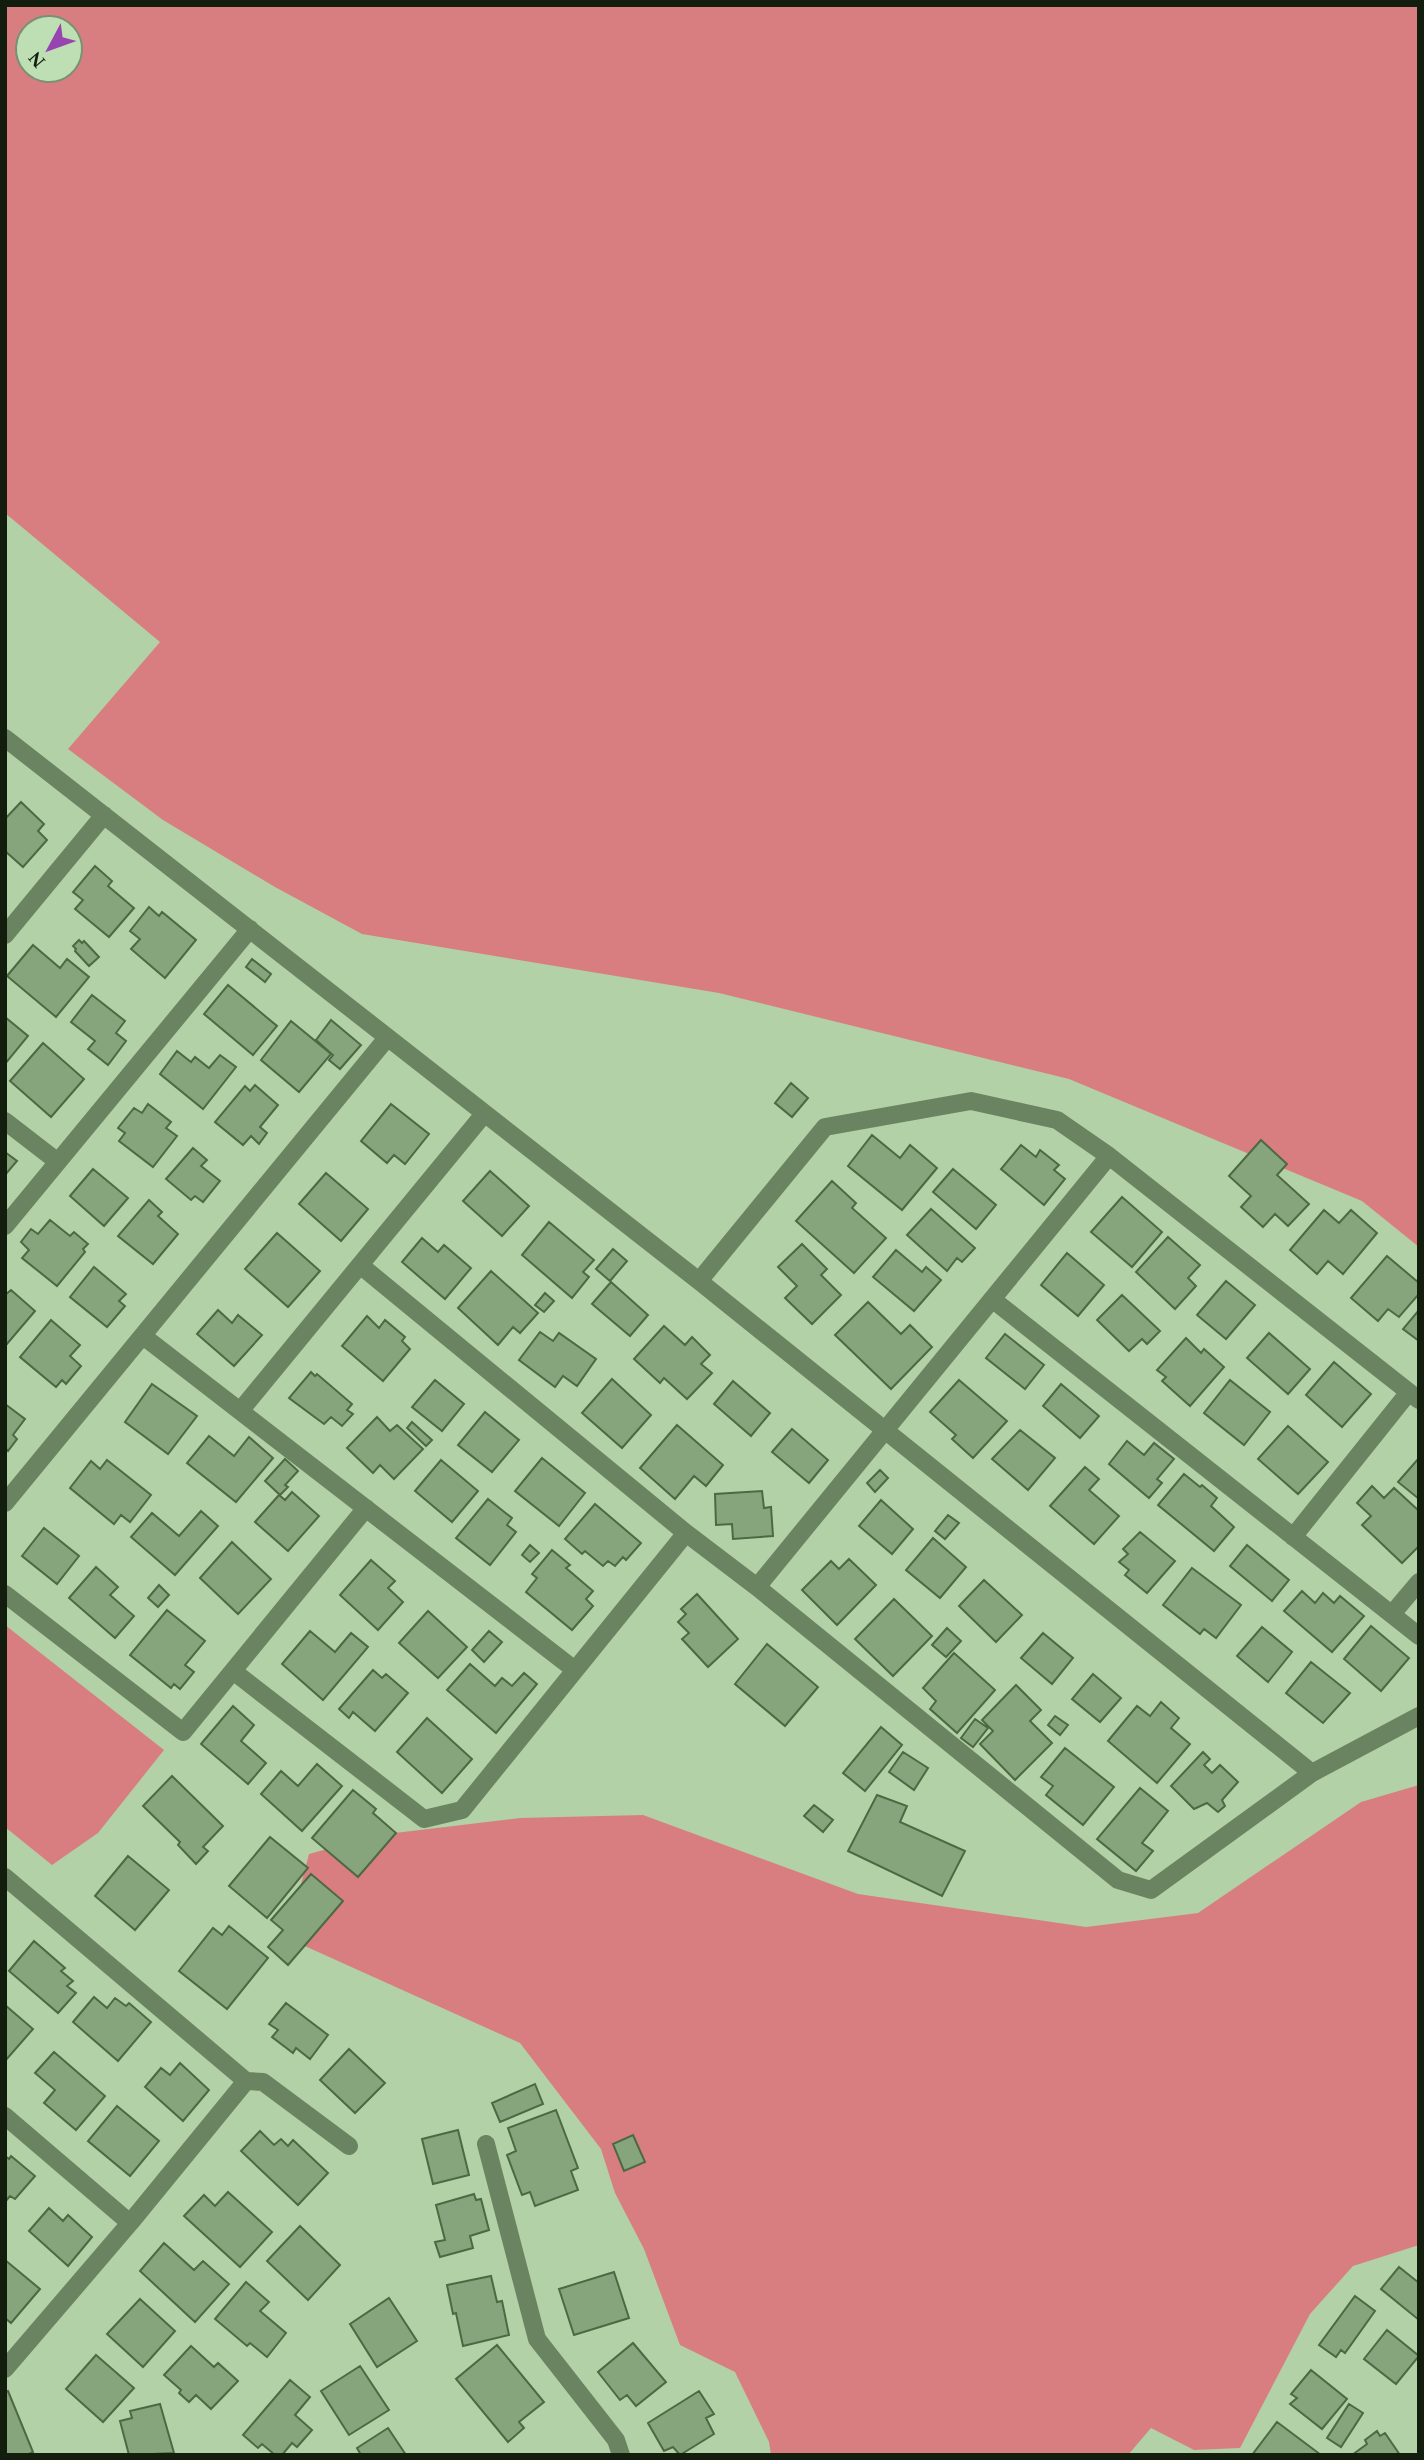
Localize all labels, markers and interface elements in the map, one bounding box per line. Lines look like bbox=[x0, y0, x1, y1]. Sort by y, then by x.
north arrow bbox=[14, 14, 84, 84]
text: N bbox=[24, 48, 49, 72]

